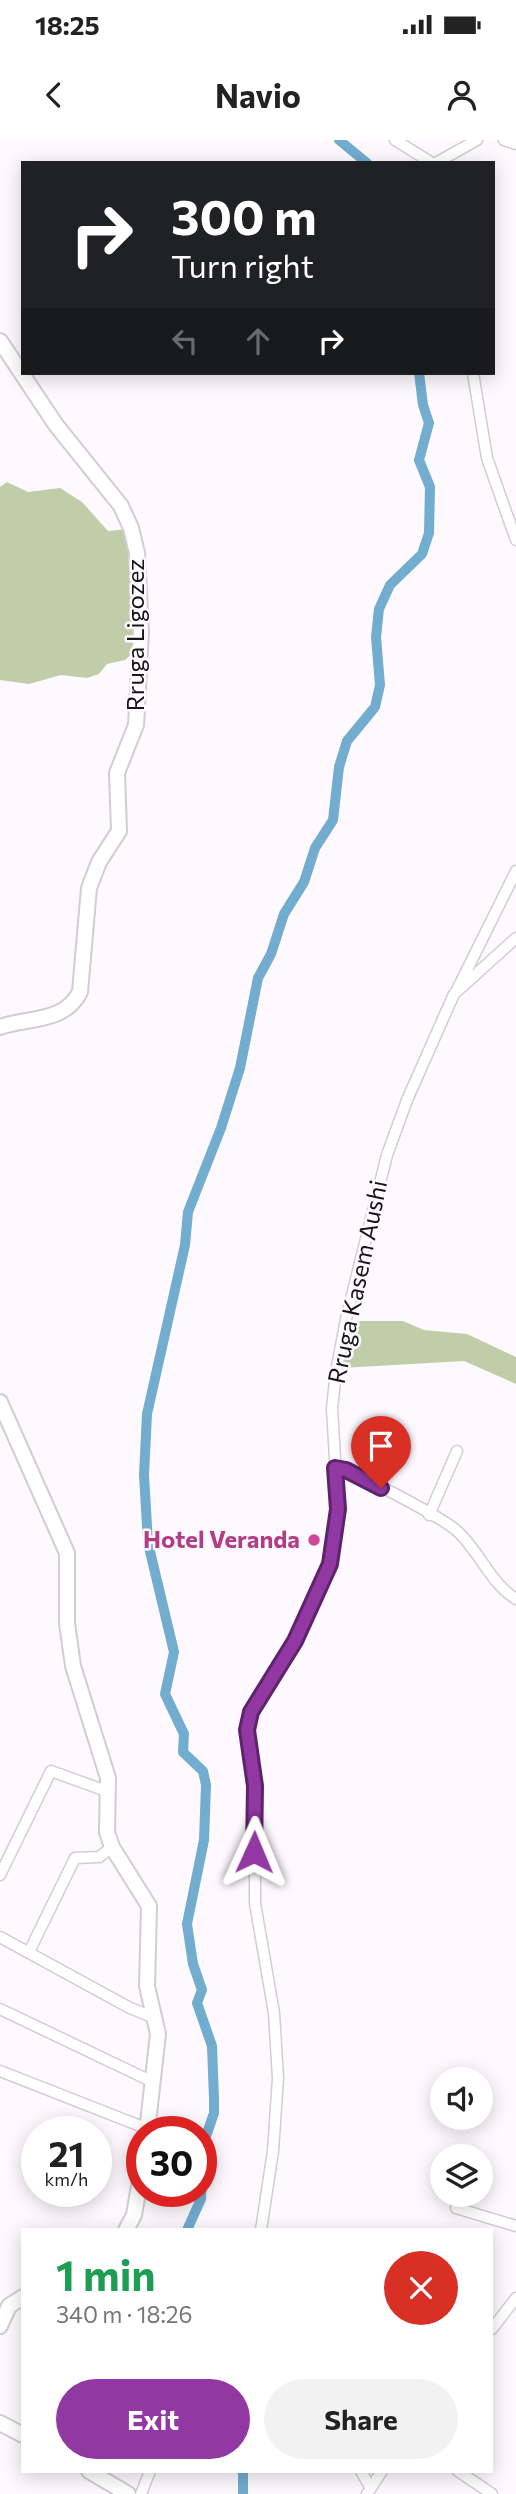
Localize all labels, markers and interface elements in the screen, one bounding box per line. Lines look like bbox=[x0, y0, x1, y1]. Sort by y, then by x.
text: 18:25 bbox=[35, 9, 100, 40]
text: Navio bbox=[215, 75, 301, 115]
icon: back bbox=[35, 76, 73, 114]
icon: person bbox=[443, 76, 481, 114]
text: 300 m bbox=[171, 185, 317, 245]
icon: right bbox=[56, 189, 147, 280]
text: Turn right bbox=[171, 245, 314, 285]
icon: left bbox=[166, 322, 204, 360]
icon: ahead bbox=[239, 322, 277, 360]
icon: right bbox=[312, 322, 350, 360]
street label: Rruga Ligozez bbox=[120, 559, 149, 711]
street label: Rruga Kasem Aushi bbox=[321, 1177, 392, 1386]
pin bbox=[351, 1416, 411, 1488]
icon: arrive bbox=[362, 1427, 400, 1465]
place label: Hotel Veranda bbox=[143, 1524, 300, 1553]
marker: Hotel Veranda bbox=[306, 1532, 322, 1548]
position arrow bbox=[217, 1815, 291, 1889]
map controls bbox=[430, 2067, 493, 2207]
button: sound bbox=[430, 2067, 493, 2130]
speed limit sign: 30 bbox=[126, 2116, 217, 2207]
text: 21 bbox=[49, 2131, 84, 2174]
button: layers bbox=[430, 2144, 493, 2207]
text: km/h bbox=[45, 2168, 88, 2190]
text: 1 min bbox=[56, 2248, 156, 2300]
button: close bbox=[384, 2251, 458, 2325]
text: 340 m · 18:26 bbox=[56, 2300, 193, 2328]
button: Exit bbox=[56, 2379, 250, 2459]
button: Share bbox=[264, 2379, 458, 2459]

